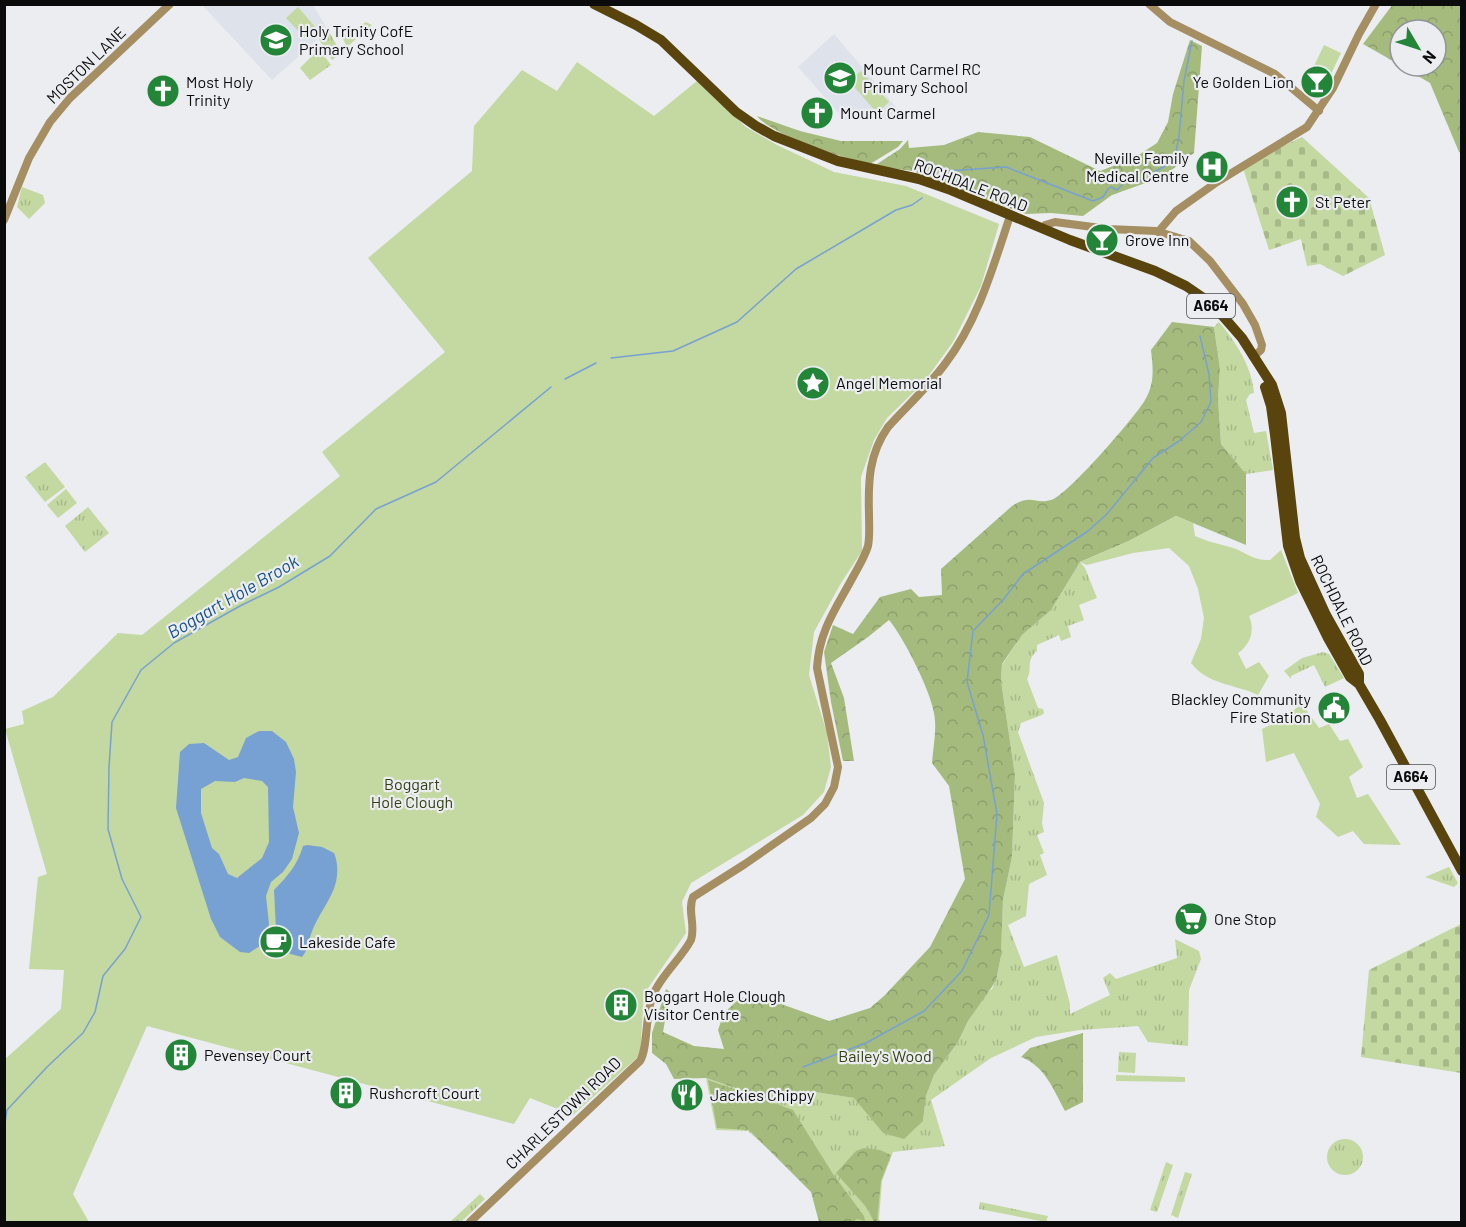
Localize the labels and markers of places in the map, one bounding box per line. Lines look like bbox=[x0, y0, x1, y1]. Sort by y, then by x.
place label: Holy Trinity CofE Primary School bbox=[299, 21, 413, 58]
school or university icon: Holy Trinity CofE Primary School bbox=[258, 22, 294, 58]
place label: Mount Carmel RC Primary School bbox=[863, 59, 981, 96]
school or university icon: Mount Carmel RC Primary School bbox=[822, 60, 858, 96]
bar icon: Ye Golden Lion bbox=[1299, 64, 1335, 100]
place label: Most Holy Trinity bbox=[186, 72, 254, 109]
place label: Ye Golden Lion bbox=[1192, 72, 1294, 91]
church icon: Most Holy Trinity bbox=[145, 73, 181, 109]
church icon: Mount Carmel bbox=[799, 95, 835, 131]
place label: Mount Carmel bbox=[840, 103, 935, 122]
place label: Neville Family Medical Centre bbox=[1086, 148, 1190, 185]
hospital icon: Neville Family Medical Centre bbox=[1194, 149, 1230, 185]
church icon: St Peter bbox=[1274, 184, 1310, 220]
place label: St Peter bbox=[1315, 192, 1371, 211]
bar icon: Grove Inn bbox=[1084, 222, 1120, 258]
place label: Grove Inn bbox=[1125, 230, 1189, 249]
place icon: Angel Memorial bbox=[795, 365, 831, 401]
place label: Angel Memorial bbox=[836, 373, 942, 392]
place label: Blackley Community Fire Station bbox=[1171, 689, 1312, 726]
public building icon: Blackley Community Fire Station bbox=[1316, 690, 1352, 726]
supermarket icon: One Stop bbox=[1173, 901, 1209, 937]
place label: One Stop bbox=[1214, 909, 1277, 928]
cafe icon: Lakeside Cafe bbox=[258, 924, 294, 960]
place label: Lakeside Cafe bbox=[299, 932, 396, 951]
place label: Boggart Hole Clough Visitor Centre bbox=[644, 986, 786, 1023]
building icon: Boggart Hole Clough Visitor Centre bbox=[603, 987, 639, 1023]
building icon: Pevensey Court bbox=[163, 1037, 199, 1073]
place label: Pevensey Court bbox=[204, 1045, 311, 1064]
building icon: Rushcroft Court bbox=[328, 1075, 364, 1111]
restaurant icon: Jackies Chippy bbox=[669, 1077, 705, 1113]
place label: Rushcroft Court bbox=[369, 1083, 480, 1102]
place label: Jackies Chippy bbox=[710, 1085, 815, 1104]

